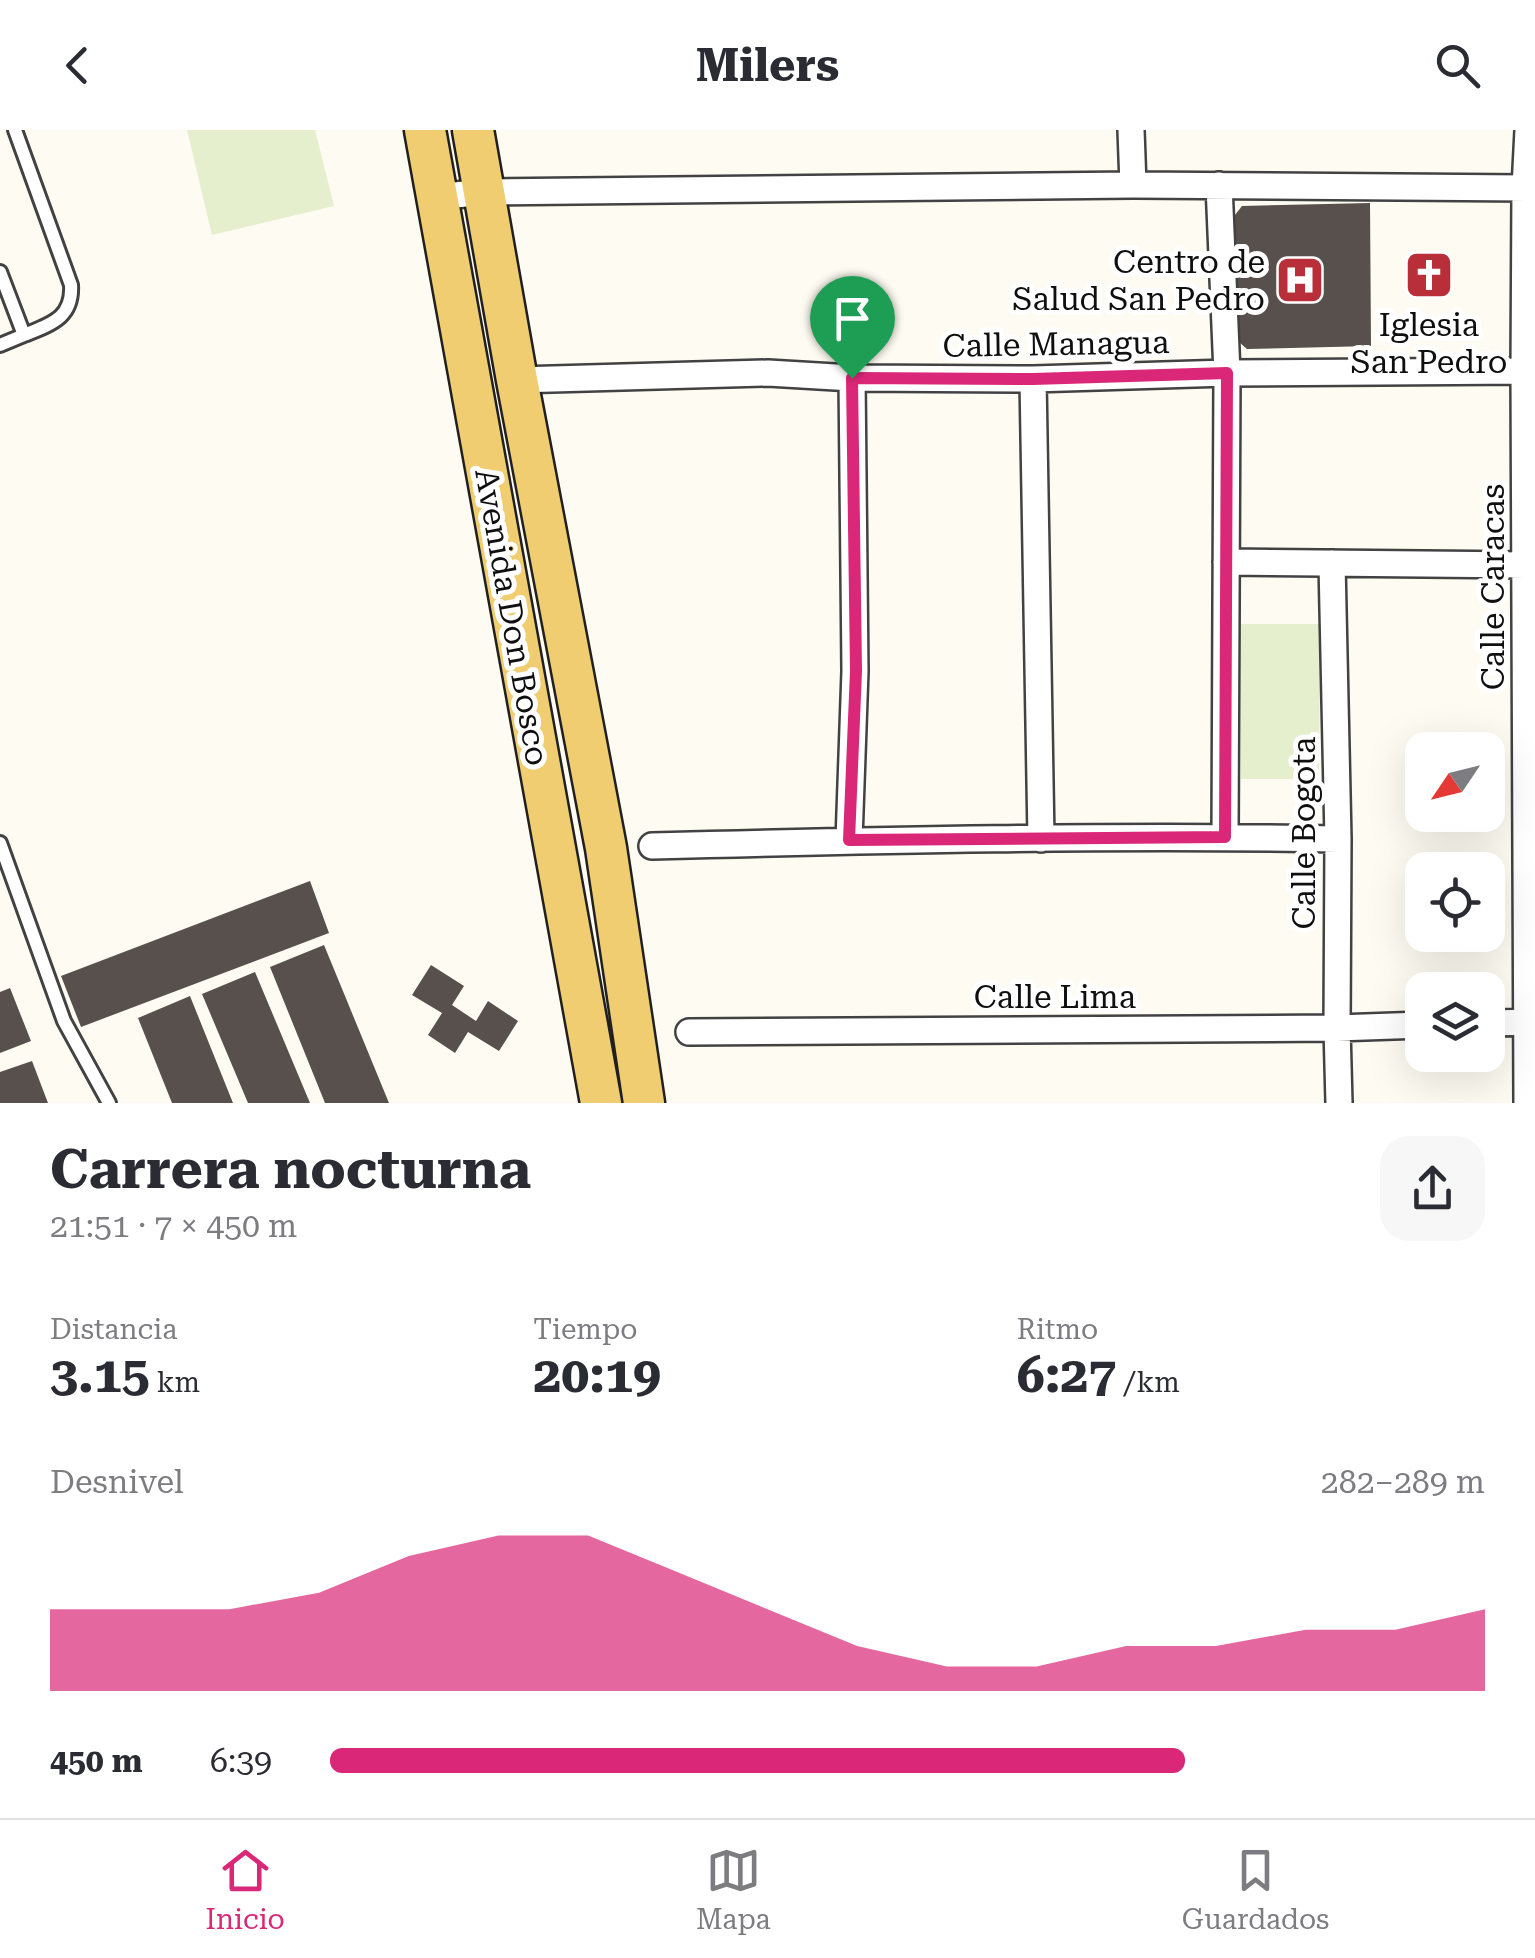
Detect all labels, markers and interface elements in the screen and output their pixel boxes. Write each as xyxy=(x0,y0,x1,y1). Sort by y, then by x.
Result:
icon: back xyxy=(50,38,105,93)
icon: search xyxy=(1430,38,1485,93)
text: Milers xyxy=(696,39,839,92)
place label: Centro de Salud San Pedro xyxy=(1012,243,1265,318)
church icon: Iglesia San Pedro xyxy=(1403,249,1455,301)
hospital icon: Centro de Salud San Pedro xyxy=(1274,254,1326,306)
pin xyxy=(810,276,895,379)
icon: arrive xyxy=(825,291,880,346)
place label: Iglesia San Pedro xyxy=(1351,306,1507,381)
street label: Calle Managua xyxy=(942,323,1170,365)
street label: Avenida Don Bosco xyxy=(467,466,557,768)
street label: Calle Caracas xyxy=(1474,484,1512,690)
north arrow xyxy=(1405,732,1505,832)
map controls xyxy=(1405,732,1505,1072)
street label: Calle Bogota xyxy=(1285,737,1323,929)
button: locate xyxy=(1405,852,1505,952)
button: layers xyxy=(1405,972,1505,1072)
street label: Calle Lima xyxy=(974,978,1136,1016)
button: share xyxy=(1380,1136,1485,1241)
text: Carrera nocturna xyxy=(50,1137,531,1201)
text: 21:51 · 7 × 450 m xyxy=(50,1207,297,1245)
text: Distancia xyxy=(50,1313,177,1346)
text: Tiempo xyxy=(533,1313,637,1346)
text: Ritmo xyxy=(1017,1313,1098,1346)
text: 3.15 xyxy=(50,1346,150,1404)
text: 20:19 xyxy=(533,1346,661,1404)
text: 6:27 xyxy=(1017,1346,1116,1404)
text: km xyxy=(150,1366,200,1399)
text: /km xyxy=(1116,1366,1180,1399)
text: Desnivel xyxy=(50,1463,184,1501)
text: 282–289 m xyxy=(1321,1463,1485,1501)
text: 450 m xyxy=(50,1742,143,1780)
text: 6:39 xyxy=(210,1742,272,1780)
tab: Inicio xyxy=(206,1843,285,1936)
tab: Mapa xyxy=(696,1843,771,1936)
tab: Guardados xyxy=(1182,1843,1329,1936)

